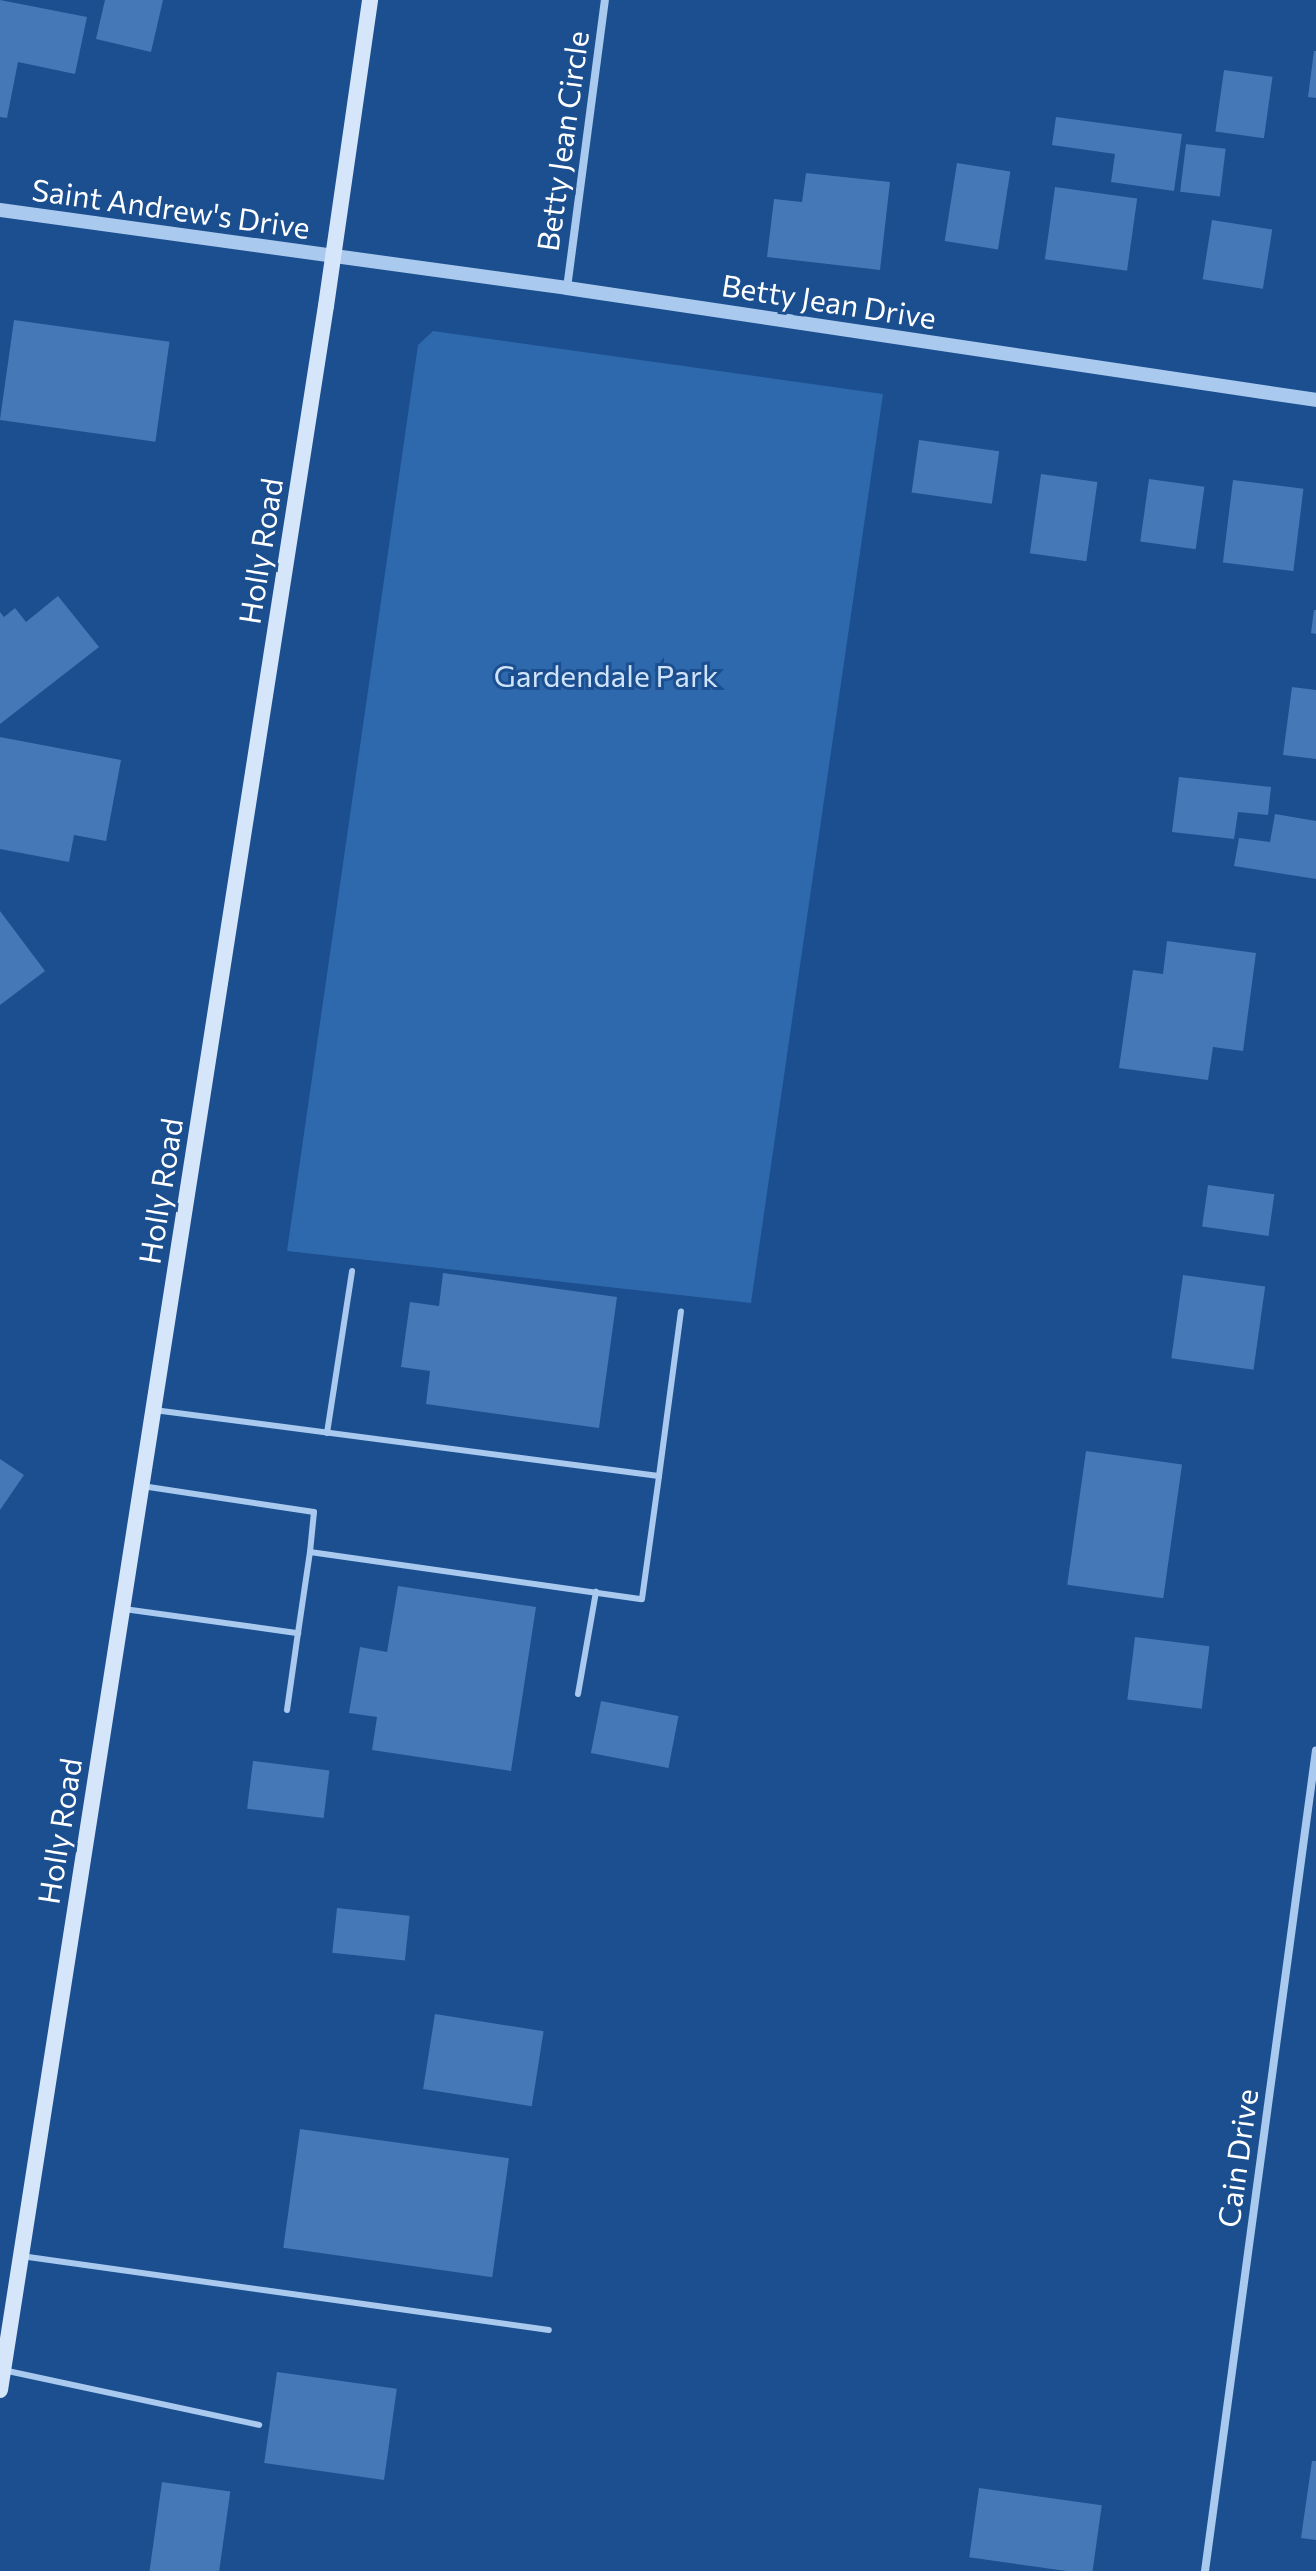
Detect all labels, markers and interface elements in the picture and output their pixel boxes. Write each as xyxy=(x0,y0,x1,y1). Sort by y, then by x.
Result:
street label: Betty Jean Circle xyxy=(529,29,595,253)
street label: Saint Andrew's Drive xyxy=(30,171,312,245)
street label: Betty Jean Drive xyxy=(719,266,939,336)
street label: Holly Road xyxy=(231,476,289,626)
park label: Gardendale Park xyxy=(494,657,718,693)
street label: Holly Road xyxy=(131,1116,189,1266)
street label: Holly Road xyxy=(30,1756,88,1906)
street label: Cain Drive xyxy=(1209,2086,1265,2230)

